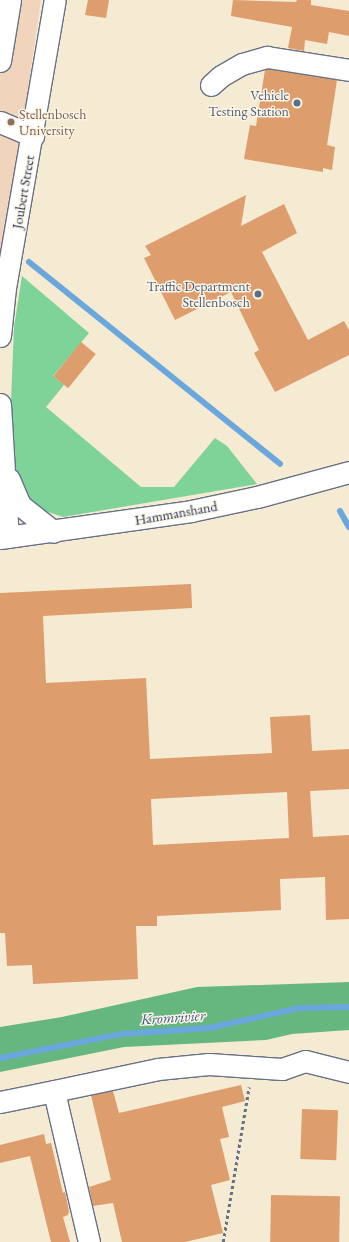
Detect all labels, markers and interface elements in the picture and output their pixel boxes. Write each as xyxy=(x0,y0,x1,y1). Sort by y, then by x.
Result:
place label: Vehicle Testing Station xyxy=(208,87,289,120)
marker: Vehicle Testing Station xyxy=(292,98,302,108)
place label: Stellenbosch University xyxy=(19,106,87,138)
marker: Stellenbosch University xyxy=(6,117,16,127)
street label: Joubert Street xyxy=(8,154,38,230)
place label: Traffic Department Stellenbosch xyxy=(147,278,250,310)
marker: Traffic Department Stellenbosch xyxy=(253,289,263,299)
street label: Hammanshand xyxy=(133,497,219,529)
water label: Kromrivier xyxy=(140,1006,206,1028)

